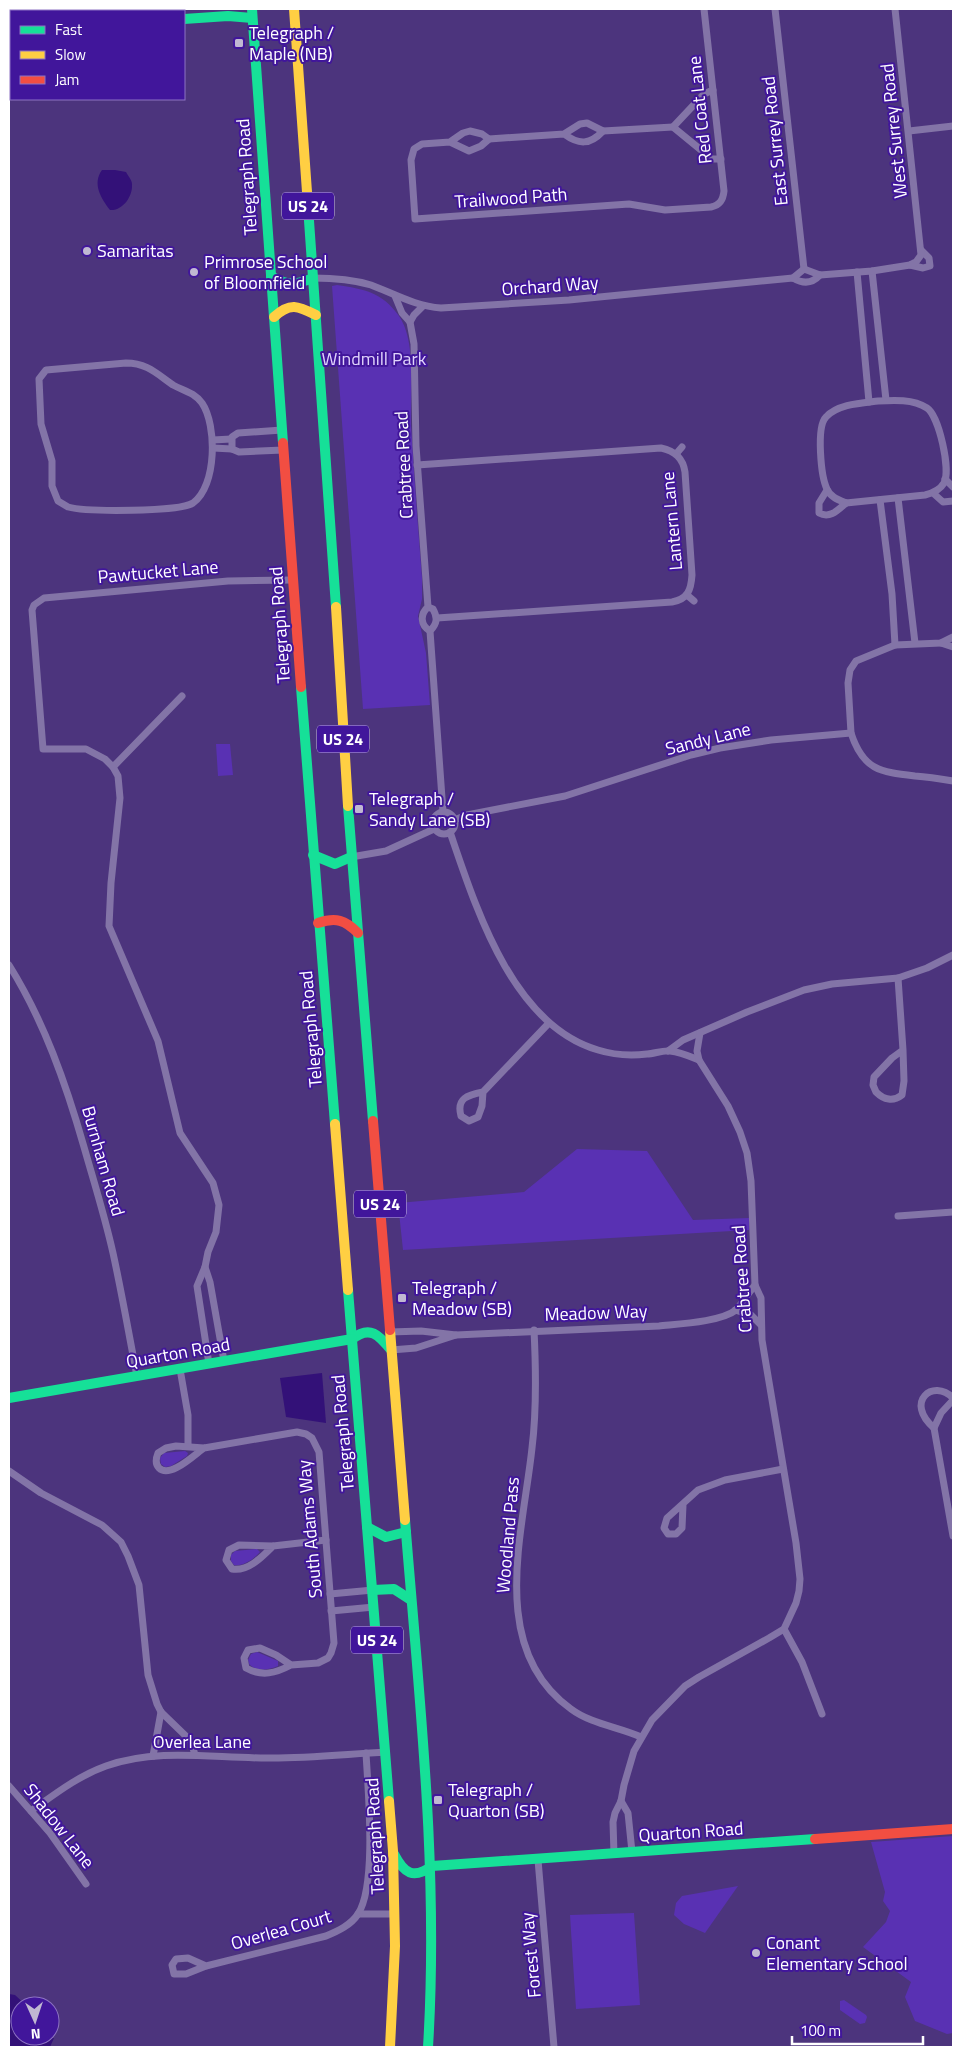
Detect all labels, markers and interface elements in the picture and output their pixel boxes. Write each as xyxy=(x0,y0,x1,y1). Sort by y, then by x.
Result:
legend xyxy=(10,10,185,100)
text: Fast xyxy=(55,18,83,41)
place label: Telegraph / Maple (NB) xyxy=(249,19,334,67)
marker: Telegraph / Maple (NB) xyxy=(233,37,245,49)
text: Slow xyxy=(55,43,86,66)
street label: Red Coat Lane xyxy=(680,55,719,165)
street label: West Surrey Road xyxy=(873,62,914,200)
text: Jam xyxy=(55,68,79,91)
street label: East Surrey Road xyxy=(754,75,795,207)
street label: Telegraph Road xyxy=(229,118,264,236)
street label: Trailwood Path xyxy=(454,180,568,215)
road number: US 24 xyxy=(282,192,334,220)
place label: Samaritas xyxy=(97,237,174,264)
marker: Samaritas xyxy=(81,245,93,257)
place label: Primrose School of Bloomfield xyxy=(204,248,327,296)
marker: Primrose School of Bloomfield xyxy=(188,266,200,278)
street label: Orchard Way xyxy=(501,269,600,302)
park label: Windmill Park xyxy=(322,345,427,372)
street label: Crabtree Road xyxy=(387,410,420,520)
street label: Lantern Lane xyxy=(654,471,689,571)
street label: Pawtucket Lane xyxy=(96,553,219,590)
street label: Telegraph Road xyxy=(262,566,297,684)
street label: Sandy Lane xyxy=(662,715,753,762)
road number: US 24 xyxy=(317,726,369,752)
place label: Telegraph / Sandy Lane (SB) xyxy=(369,785,490,833)
marker: Telegraph / Sandy Lane (SB) xyxy=(353,803,365,815)
street label: Telegraph Road xyxy=(292,970,329,1088)
street label: Burnham Road xyxy=(75,1103,132,1219)
road number: US 24 xyxy=(354,1190,406,1218)
street label: Crabtree Road xyxy=(724,1224,759,1334)
place label: Telegraph / Meadow (SB) xyxy=(412,1274,512,1322)
marker: Telegraph / Meadow (SB) xyxy=(396,1292,408,1304)
street label: Meadow Way xyxy=(544,1297,648,1328)
street label: Quarton Road xyxy=(124,1330,232,1375)
street label: Telegraph Road xyxy=(324,1374,361,1492)
street label: South Adams Way xyxy=(290,1459,329,1599)
street label: Woodland Pass xyxy=(489,1476,526,1594)
road number: US 24 xyxy=(351,1626,403,1654)
street label: Overlea Lane xyxy=(153,1728,251,1755)
place label: Telegraph / Quarton (SB) xyxy=(448,1776,544,1824)
street label: Shadow Lane xyxy=(18,1777,101,1874)
street label: Telegraph Road xyxy=(358,1777,391,1895)
marker: Telegraph / Quarton (SB) xyxy=(432,1794,444,1806)
street label: Quarton Road xyxy=(638,1814,744,1849)
street label: Overlea Court xyxy=(228,1902,335,1957)
street label: Forest Way xyxy=(513,1911,548,1999)
place label: Conant Elementary School xyxy=(766,1929,908,1977)
marker: Conant Elementary School xyxy=(750,1947,762,1959)
north arrow xyxy=(10,1996,60,2046)
scale bar xyxy=(792,2014,923,2046)
text: 100 m xyxy=(800,2019,841,2042)
text: N xyxy=(30,2024,41,2045)

